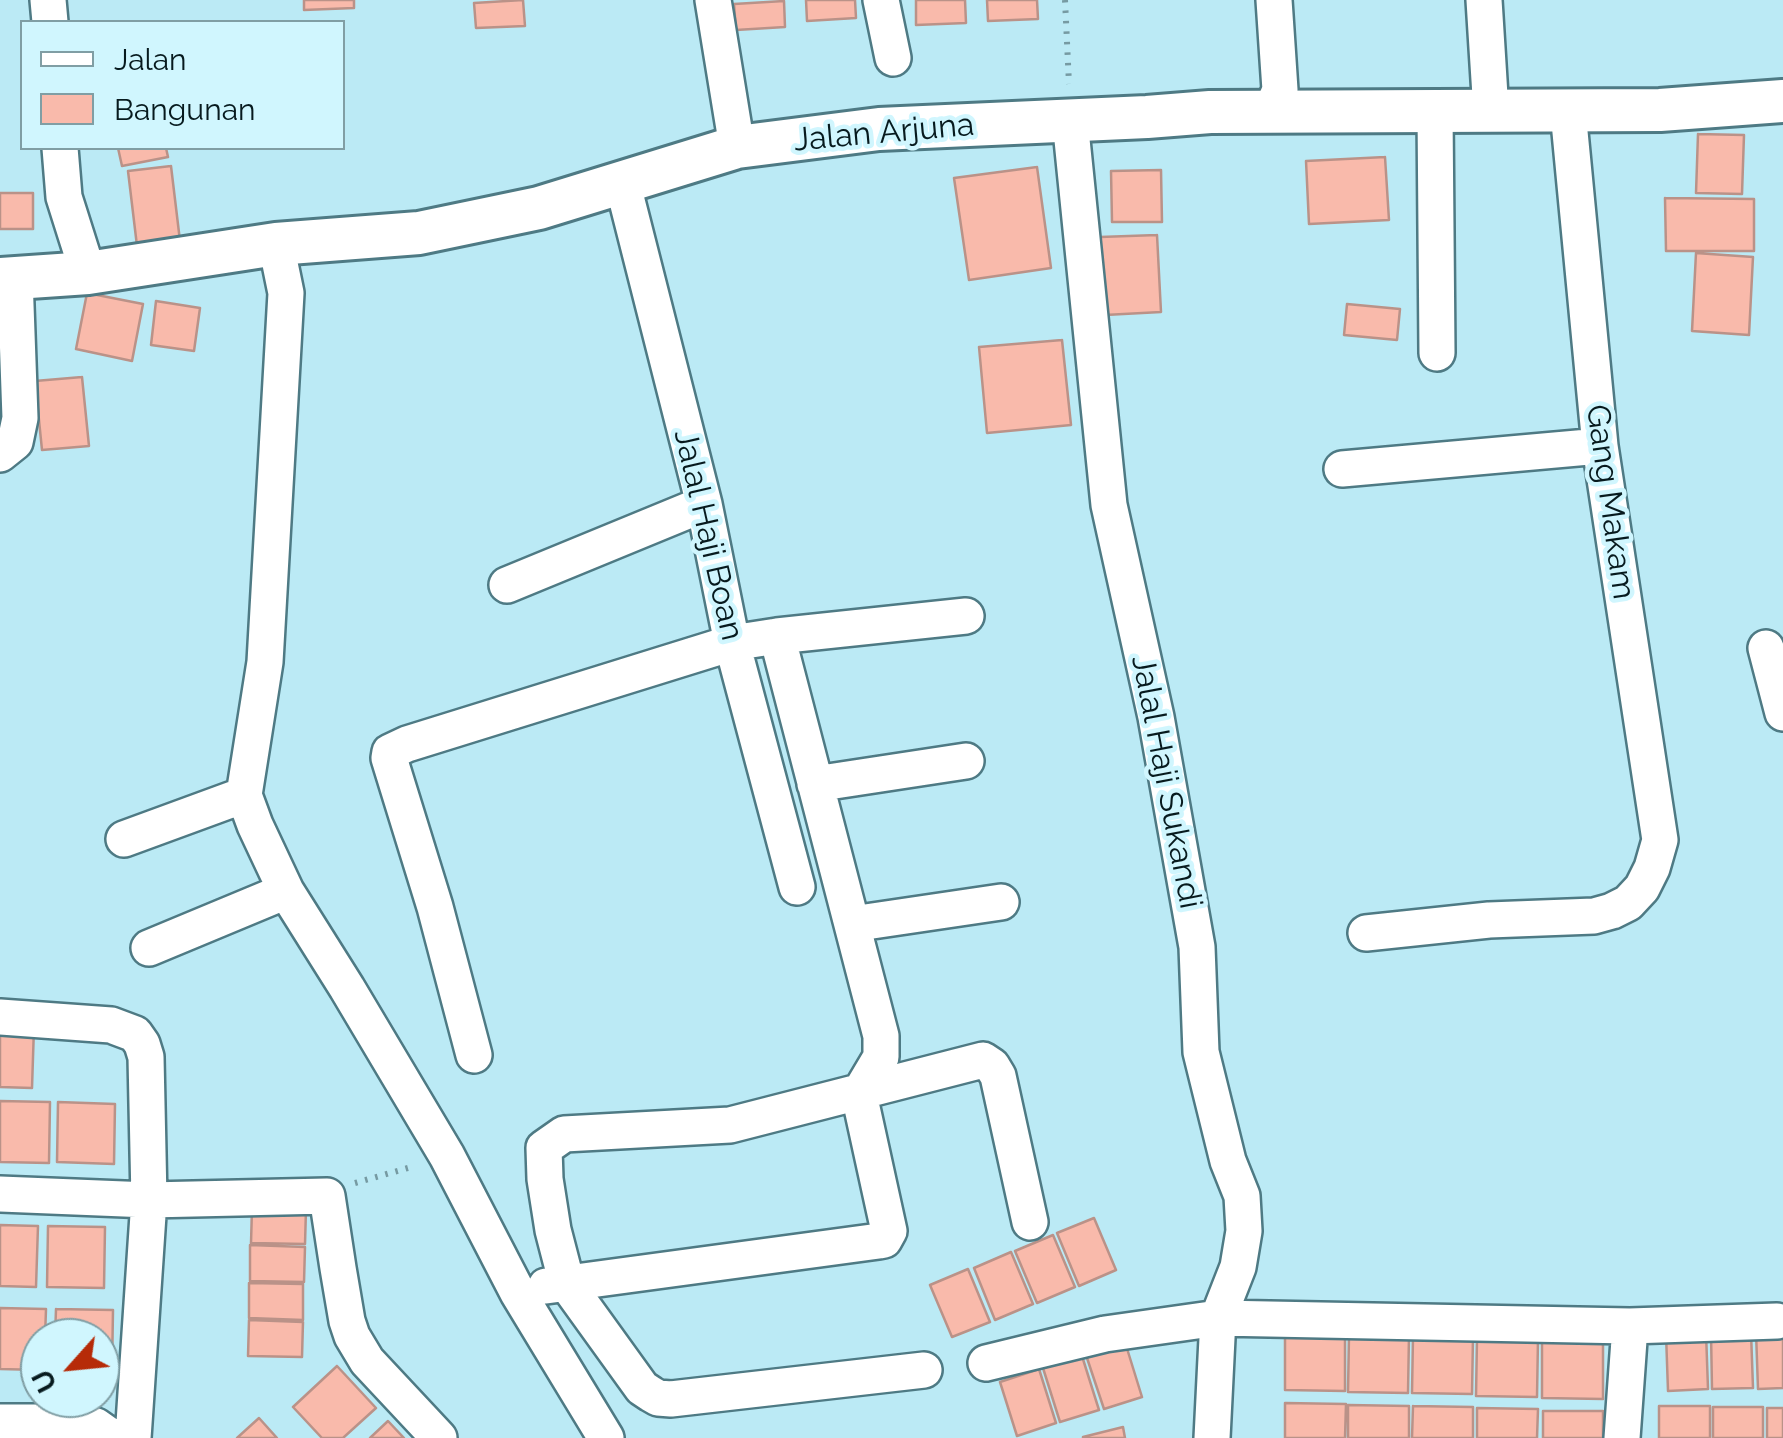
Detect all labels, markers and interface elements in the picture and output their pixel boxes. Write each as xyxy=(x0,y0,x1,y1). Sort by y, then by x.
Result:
legend xyxy=(20,20,345,150)
text: Jalan xyxy=(114,42,187,77)
text: Bangunan xyxy=(114,92,256,127)
street label: Jalan Arjuna xyxy=(792,106,976,160)
street label: Gang Makam xyxy=(1577,402,1643,602)
street label: Jalal Haji Boan xyxy=(665,426,751,644)
street label: Jalal Haji Sukandi xyxy=(1123,652,1209,912)
north arrow xyxy=(20,1318,120,1418)
text: U xyxy=(25,1364,64,1398)

